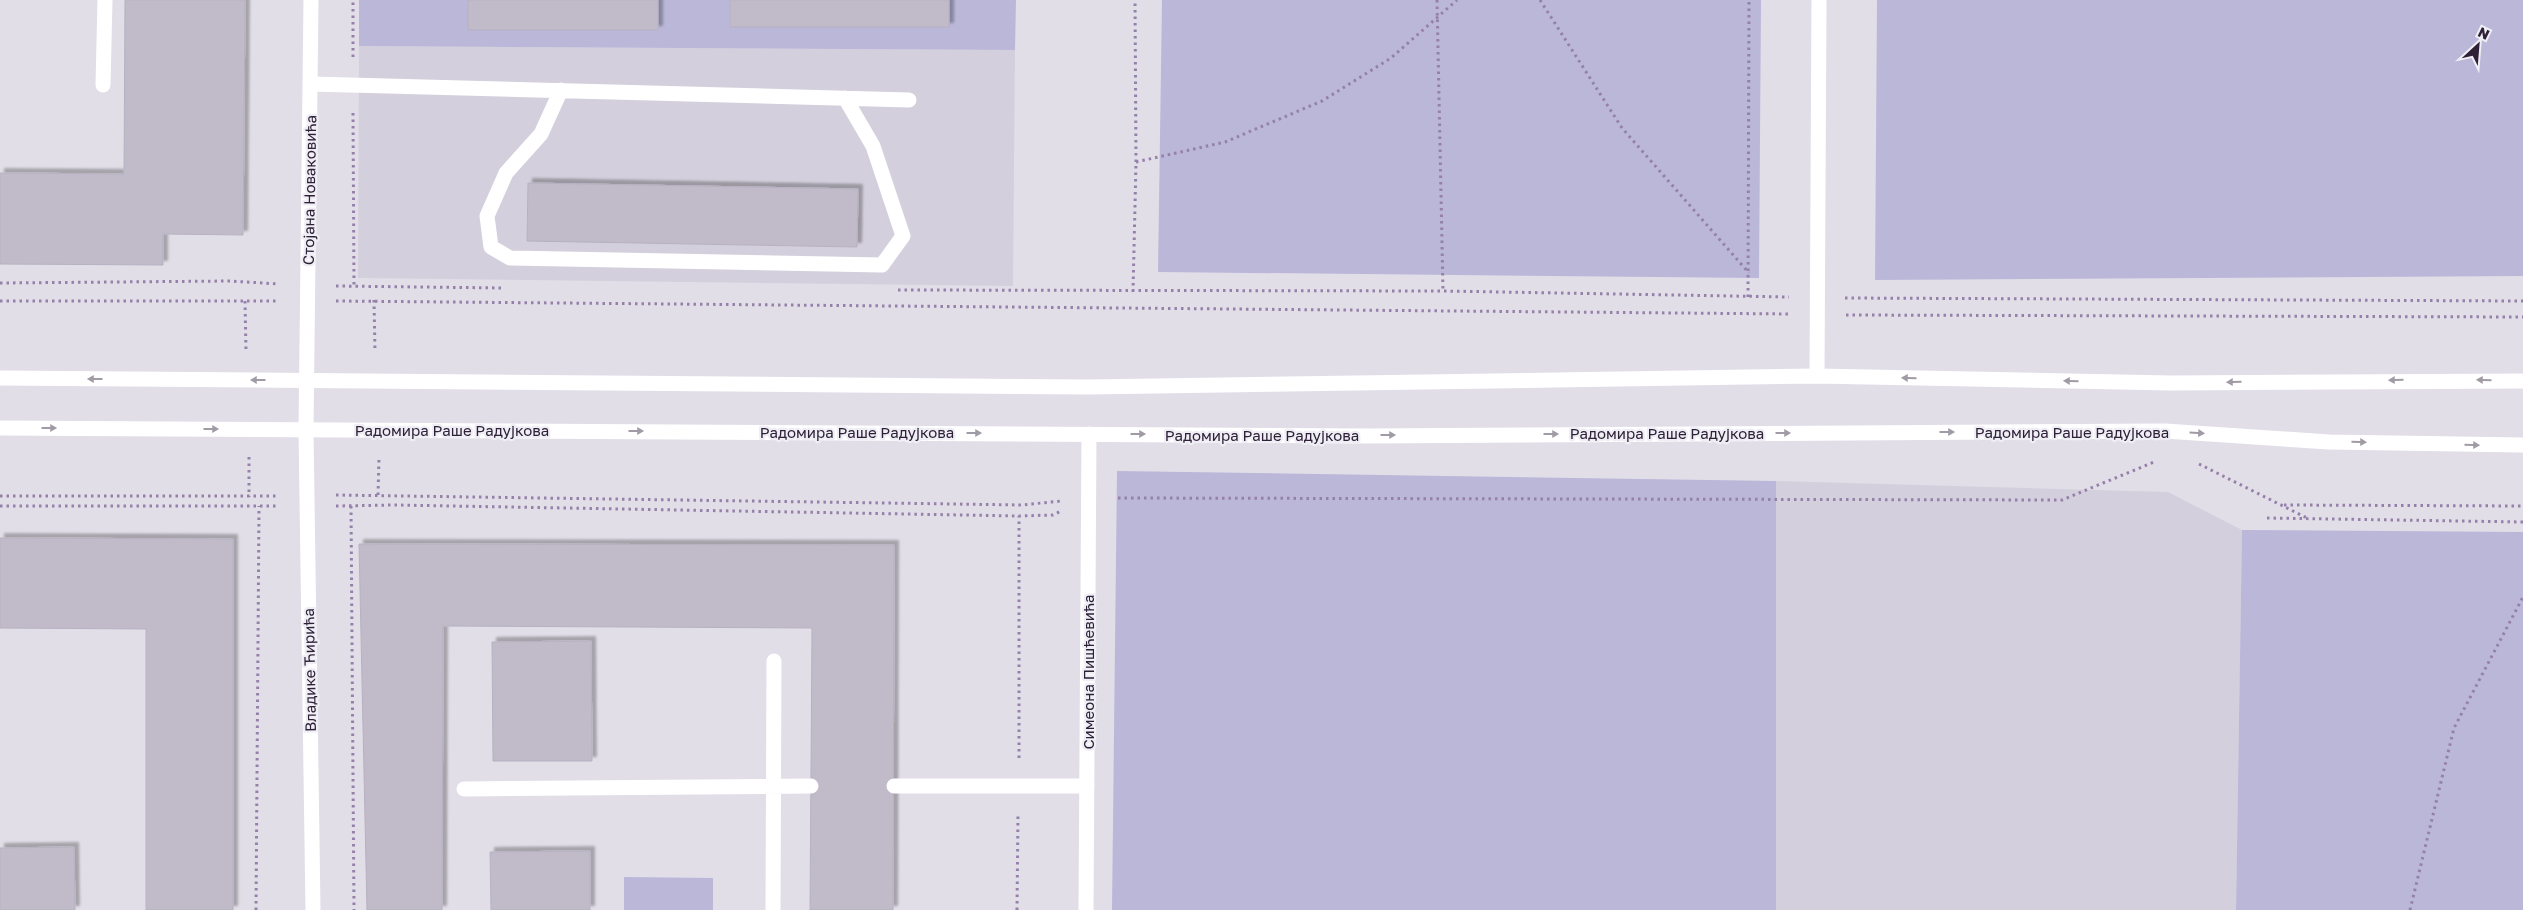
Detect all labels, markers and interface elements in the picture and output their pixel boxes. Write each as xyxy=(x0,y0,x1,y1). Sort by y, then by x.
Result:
north arrow xyxy=(2453,20,2503,70)
text: N xyxy=(2475,23,2492,43)
street label: Стојана Новаковића xyxy=(299,115,319,265)
one-way arrow xyxy=(1900,374,1916,382)
one-way arrow xyxy=(87,375,103,383)
one-way arrow xyxy=(250,376,266,384)
one-way arrow xyxy=(2388,376,2404,384)
one-way arrow xyxy=(2476,376,2492,384)
one-way arrow xyxy=(2063,377,2079,385)
one-way arrow xyxy=(2225,379,2241,387)
street label: Радомира Раше Радујкова xyxy=(355,421,549,439)
street label: Радомира Раше Радујкова xyxy=(760,423,954,441)
street label: Радомира Раше Радујкова xyxy=(1975,423,2169,441)
street label: Радомира Раше Радујкова xyxy=(1570,424,1764,442)
one-way arrow xyxy=(41,425,57,433)
one-way arrow xyxy=(203,425,219,433)
street label: Радомира Раше Радујкова xyxy=(1165,426,1359,444)
one-way arrow xyxy=(628,427,644,435)
one-way arrow xyxy=(1775,428,1791,436)
one-way arrow xyxy=(1940,428,1956,436)
one-way arrow xyxy=(966,429,982,437)
one-way arrow xyxy=(1130,430,1146,438)
one-way arrow xyxy=(1543,430,1559,438)
one-way arrow xyxy=(2189,430,2205,438)
one-way arrow xyxy=(1380,431,1396,439)
one-way arrow xyxy=(2352,439,2368,447)
one-way arrow xyxy=(2464,441,2480,449)
street label: Симеона Пишћевића xyxy=(1079,594,1097,750)
street label: Владике Ћирића xyxy=(299,608,319,732)

